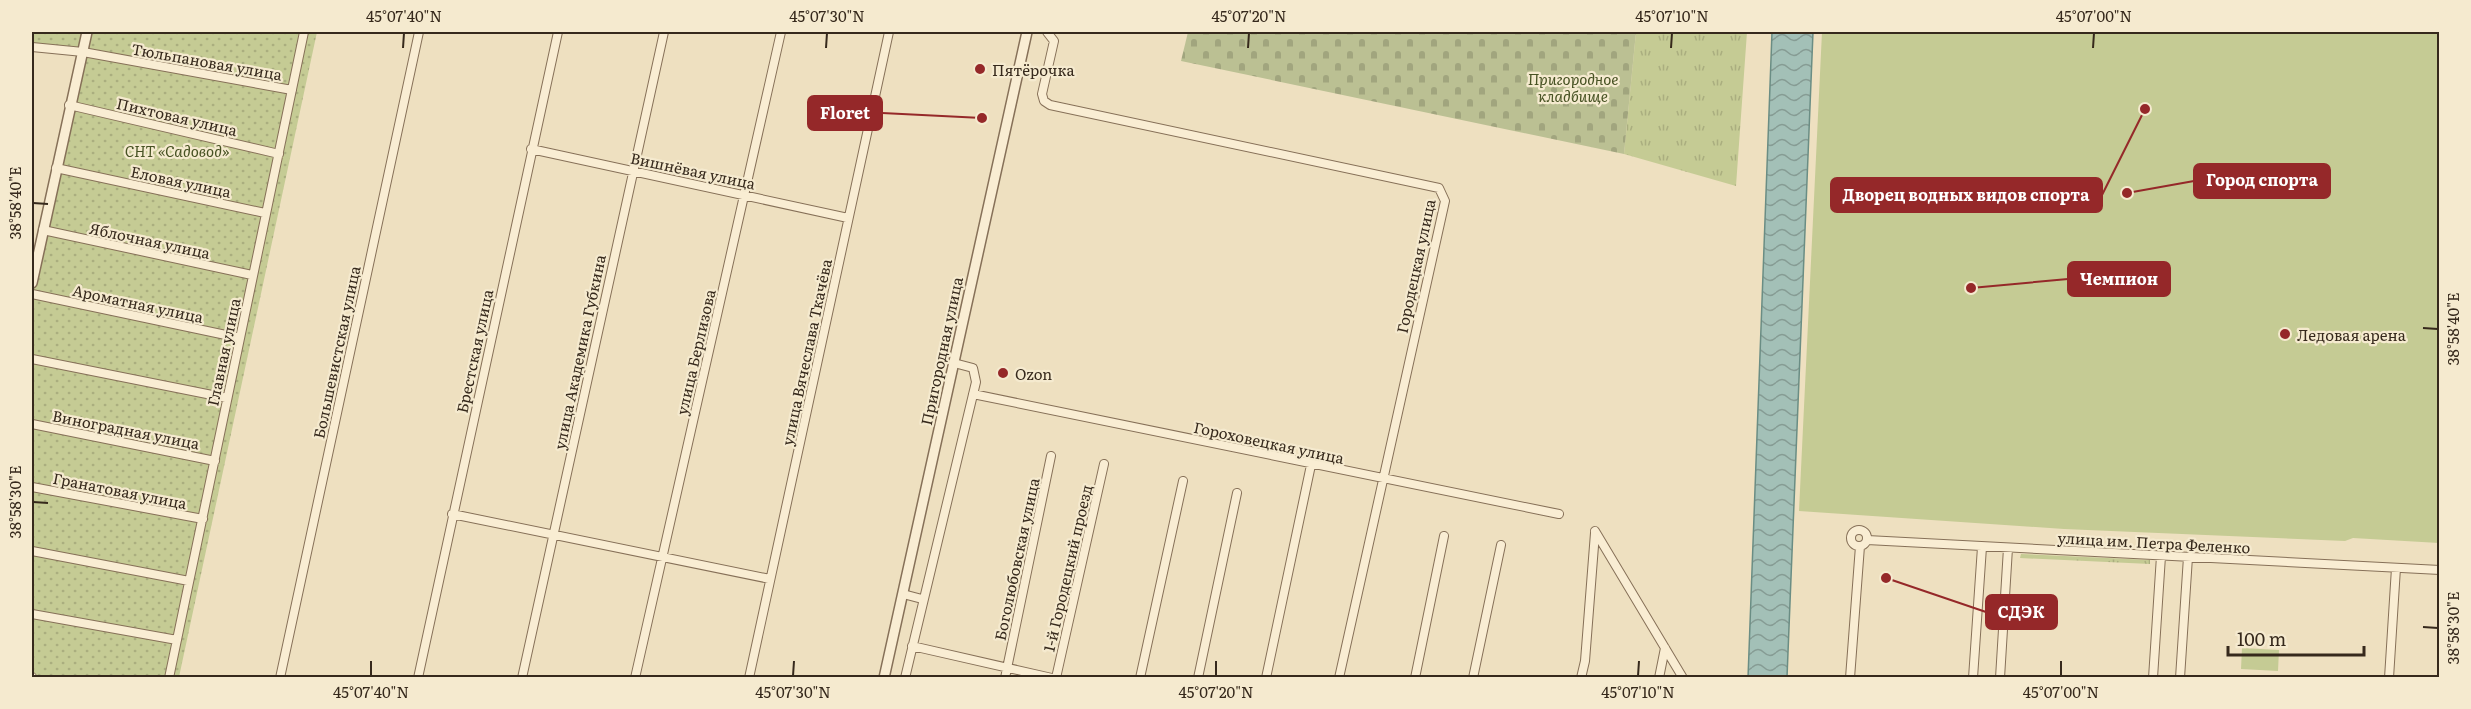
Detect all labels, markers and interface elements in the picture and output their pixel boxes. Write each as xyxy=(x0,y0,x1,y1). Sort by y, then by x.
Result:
text: 45°07'40"N xyxy=(366,4,442,27)
text: 45°07'30"N xyxy=(789,4,865,27)
text: 45°07'20"N xyxy=(1211,4,1287,27)
text: 45°07'10"N xyxy=(1635,4,1709,27)
text: 45°07'00"N xyxy=(2056,4,2132,27)
street label: Тюльпановая улица xyxy=(130,36,285,86)
place label: Пятёрочка xyxy=(992,58,1076,81)
marker: Пятёрочка xyxy=(973,62,987,76)
park label: Пригородное кладбище xyxy=(1528,67,1618,107)
street label: Пихтовая улица xyxy=(114,91,241,141)
callout: Floret xyxy=(808,96,882,130)
text: Floret xyxy=(820,100,870,124)
park label: СНТ «Садовод» xyxy=(125,139,230,162)
street label: Вишнёвая улица xyxy=(628,146,759,195)
street label: Еловая улица xyxy=(129,159,234,203)
callout: Город спорта xyxy=(2194,164,2330,198)
text: 38°58'40"E xyxy=(3,166,26,240)
text: Город спорта xyxy=(2206,167,2319,191)
callout: Дворец водных видов спорта xyxy=(1831,178,2102,212)
text: Дворец водных видов спорта xyxy=(1842,182,2090,206)
street label: Городецкая улица xyxy=(1390,196,1441,335)
street label: Яблочная улица xyxy=(87,216,213,264)
street label: улица Академика Губкина xyxy=(547,252,611,452)
street label: улица Вячеслава Ткачёва xyxy=(775,256,837,447)
callout: Чемпион xyxy=(2068,262,2170,296)
street label: Большевистская улица xyxy=(306,263,366,440)
text: Чемпион xyxy=(2080,266,2158,290)
street label: Пригородная улица xyxy=(914,274,968,427)
street label: Ароматная улица xyxy=(70,278,206,328)
street label: Брестская улица xyxy=(450,286,499,415)
street label: улица Берлизова xyxy=(669,286,721,417)
text: 38°58'40"E xyxy=(2441,292,2464,366)
street label: Главная улица xyxy=(200,295,246,408)
place label: Ледовая арена xyxy=(2297,323,2407,346)
marker: Ледовая арена xyxy=(2278,327,2292,341)
place label: Ozon xyxy=(1015,362,1052,385)
marker: Ozon xyxy=(996,366,1010,380)
street label: Виноградная улица xyxy=(50,403,202,455)
street label: Гороховецкая улица xyxy=(1192,415,1347,469)
text: 38°58'30"E xyxy=(3,466,26,538)
street label: Гранатовая улица xyxy=(51,466,190,514)
street label: Боголюбовская улица xyxy=(988,475,1045,642)
street label: 1-й Городецкий проезд xyxy=(1037,482,1097,654)
street label: улица им. Петра Феленко xyxy=(2057,525,2251,559)
text: 38°58'30"E xyxy=(2441,592,2464,664)
callout: СДЭК xyxy=(1986,595,2057,629)
text: СДЭК xyxy=(1997,599,2045,623)
scale bar xyxy=(2228,619,2364,657)
text: 100 m xyxy=(2237,625,2286,652)
text: 45°07'40"N xyxy=(333,680,409,703)
text: 45°07'30"N xyxy=(755,680,831,703)
text: 45°07'20"N xyxy=(1178,680,1254,703)
text: 45°07'10"N xyxy=(1601,680,1675,703)
text: 45°07'00"N xyxy=(2023,680,2099,703)

